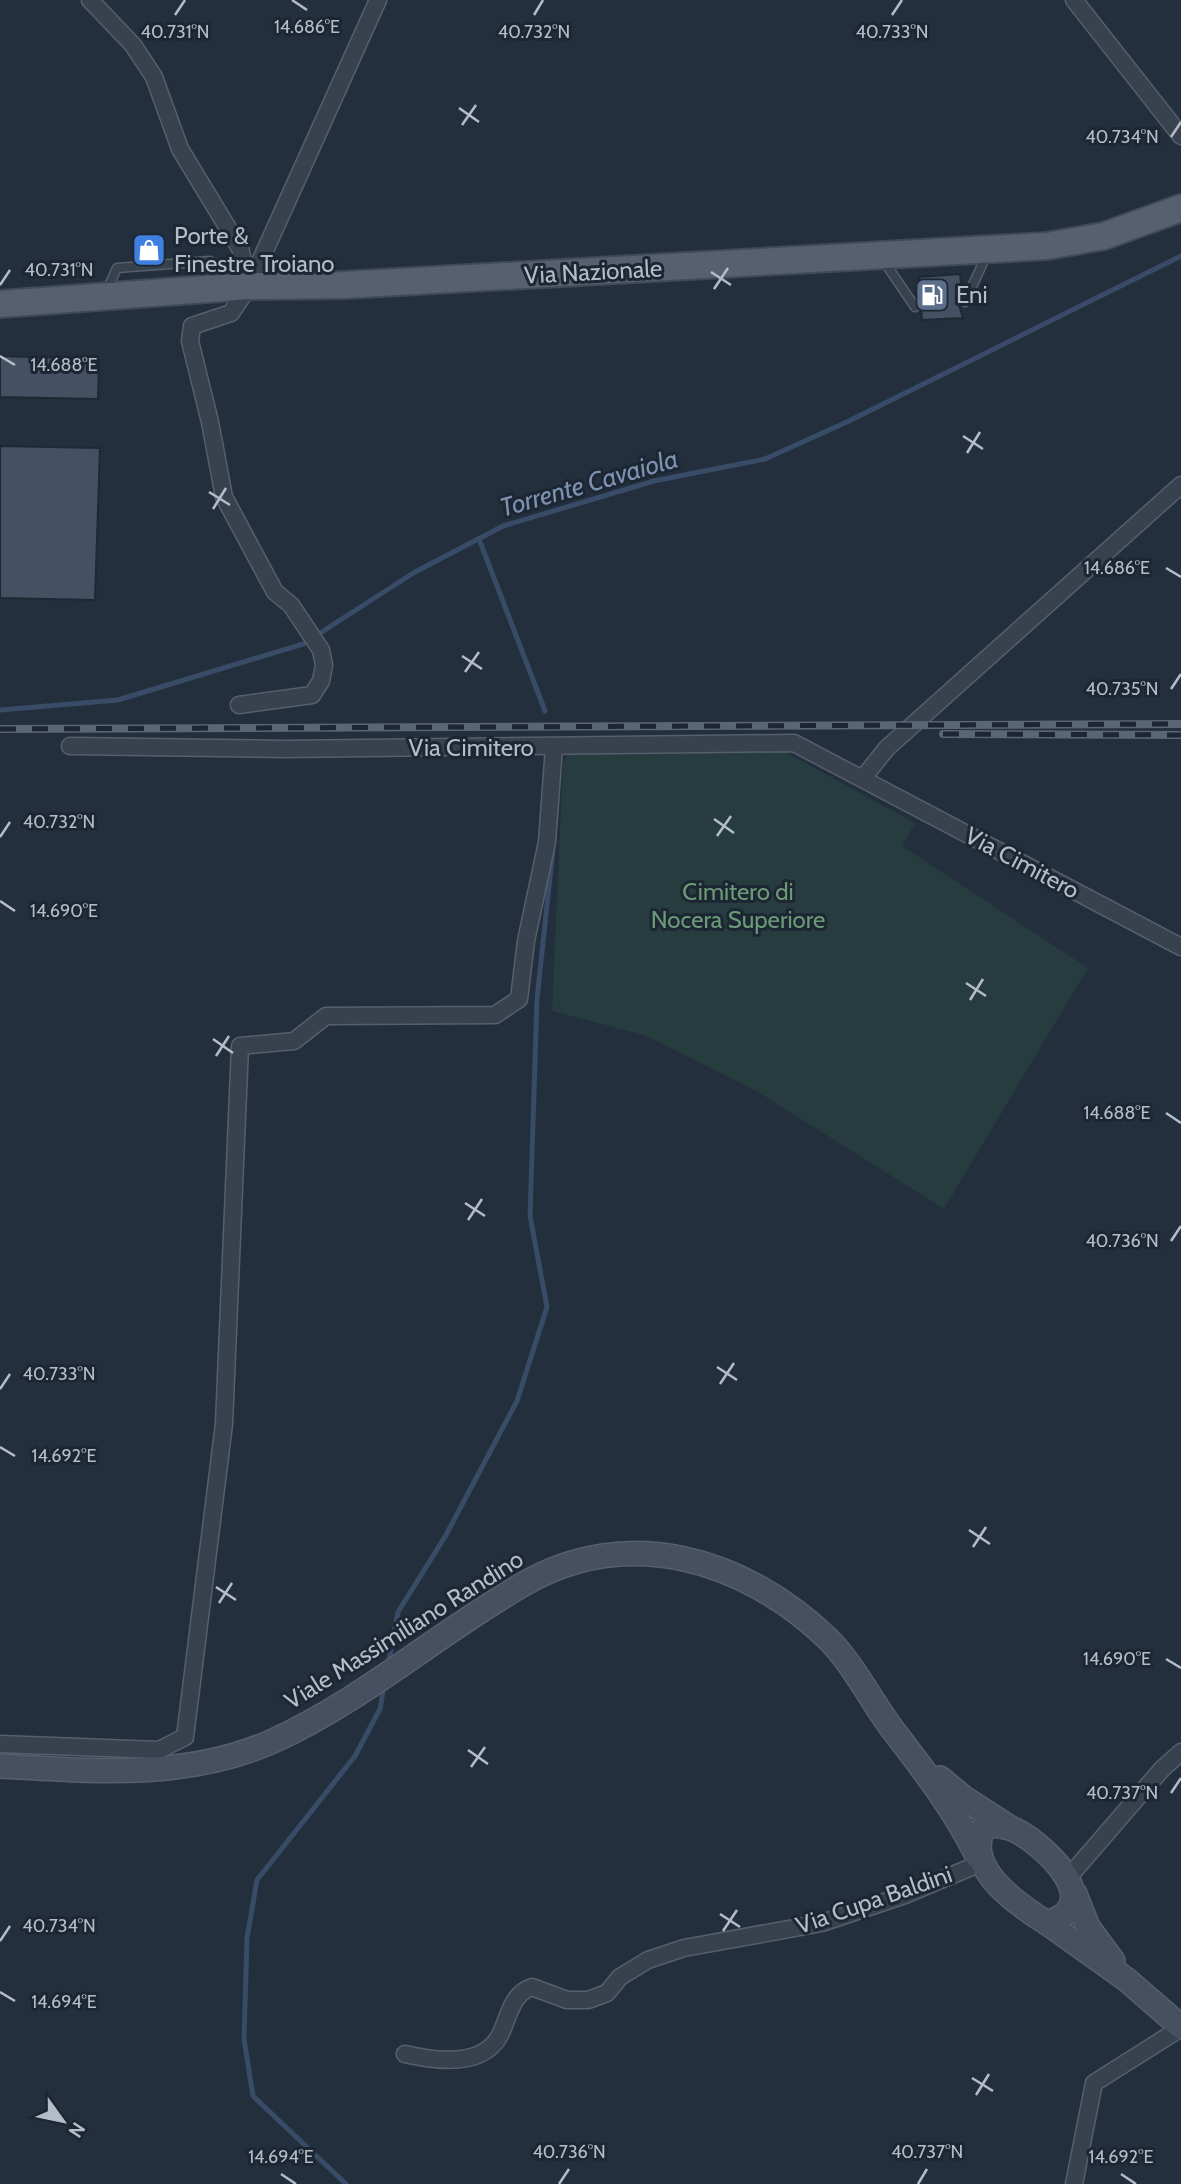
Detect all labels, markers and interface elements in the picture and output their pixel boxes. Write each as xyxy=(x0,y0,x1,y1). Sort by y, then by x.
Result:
text: 14.686°E xyxy=(274,16,340,38)
text: 40.731°N xyxy=(141,21,209,43)
text: 40.732°N xyxy=(498,21,570,43)
text: 40.733°N xyxy=(856,21,928,43)
text: 40.734°N xyxy=(1085,126,1159,148)
place label: Porte & Finestre Troiano xyxy=(174,221,335,278)
shop icon: Porte & Finestre Troiano xyxy=(130,231,168,269)
street label: Via Nazionale xyxy=(523,253,663,290)
text: 40.731°N xyxy=(25,259,93,281)
fuel station icon: Eni xyxy=(913,276,951,314)
place label: Eni xyxy=(956,280,988,309)
text: 14.688°E xyxy=(31,354,98,376)
water label: Torrente Cavaiola xyxy=(496,442,682,524)
text: 14.686°E xyxy=(1084,557,1150,579)
text: 40.735°N xyxy=(1086,678,1158,700)
street label: Via Cimitero xyxy=(408,733,534,762)
text: 40.732°N xyxy=(23,811,95,833)
street label: Via Cimitero xyxy=(960,820,1084,905)
park label: Cimitero di Nocera Superiore xyxy=(651,877,825,934)
text: 14.690°E xyxy=(30,900,98,922)
text: 14.688°E xyxy=(1084,1102,1151,1124)
text: 40.736°N xyxy=(1085,1230,1159,1252)
text: 40.733°N xyxy=(23,1363,95,1385)
text: 14.692°E xyxy=(32,1445,96,1467)
street label: Viale Massimiliano Randino xyxy=(279,1544,528,1715)
text: 14.690°E xyxy=(1083,1648,1151,1670)
text: 40.737°N xyxy=(1086,1782,1158,1804)
street label: Via Cupa Baldini xyxy=(792,1859,956,1940)
text: 40.734°N xyxy=(22,1915,96,1937)
text: 14.694°E xyxy=(31,1991,97,2013)
north arrow xyxy=(28,2086,98,2156)
text: N xyxy=(64,2118,90,2142)
text: 40.736°N xyxy=(532,2141,606,2163)
text: 40.737°N xyxy=(891,2141,963,2163)
text: 14.694°E xyxy=(248,2146,314,2168)
text: 14.692°E xyxy=(1089,2146,1153,2168)

